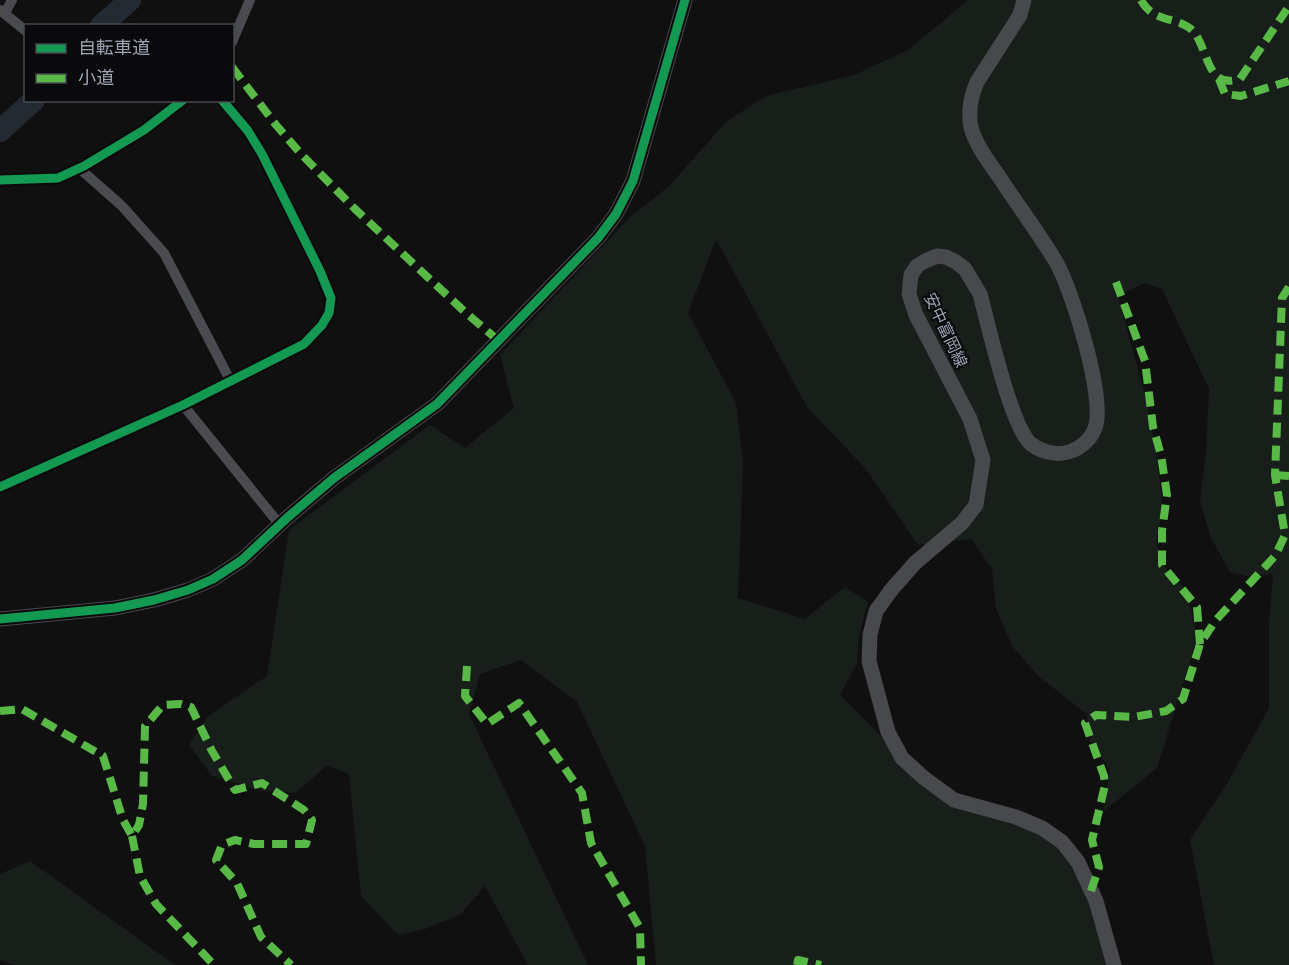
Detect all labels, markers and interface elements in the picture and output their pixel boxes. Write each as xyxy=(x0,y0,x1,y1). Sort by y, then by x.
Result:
legend xyxy=(24,24,234,102)
text: 自転車道 xyxy=(78,37,150,59)
text: 小道 xyxy=(78,67,114,89)
street label: 安中富岡線 xyxy=(920,290,971,370)

